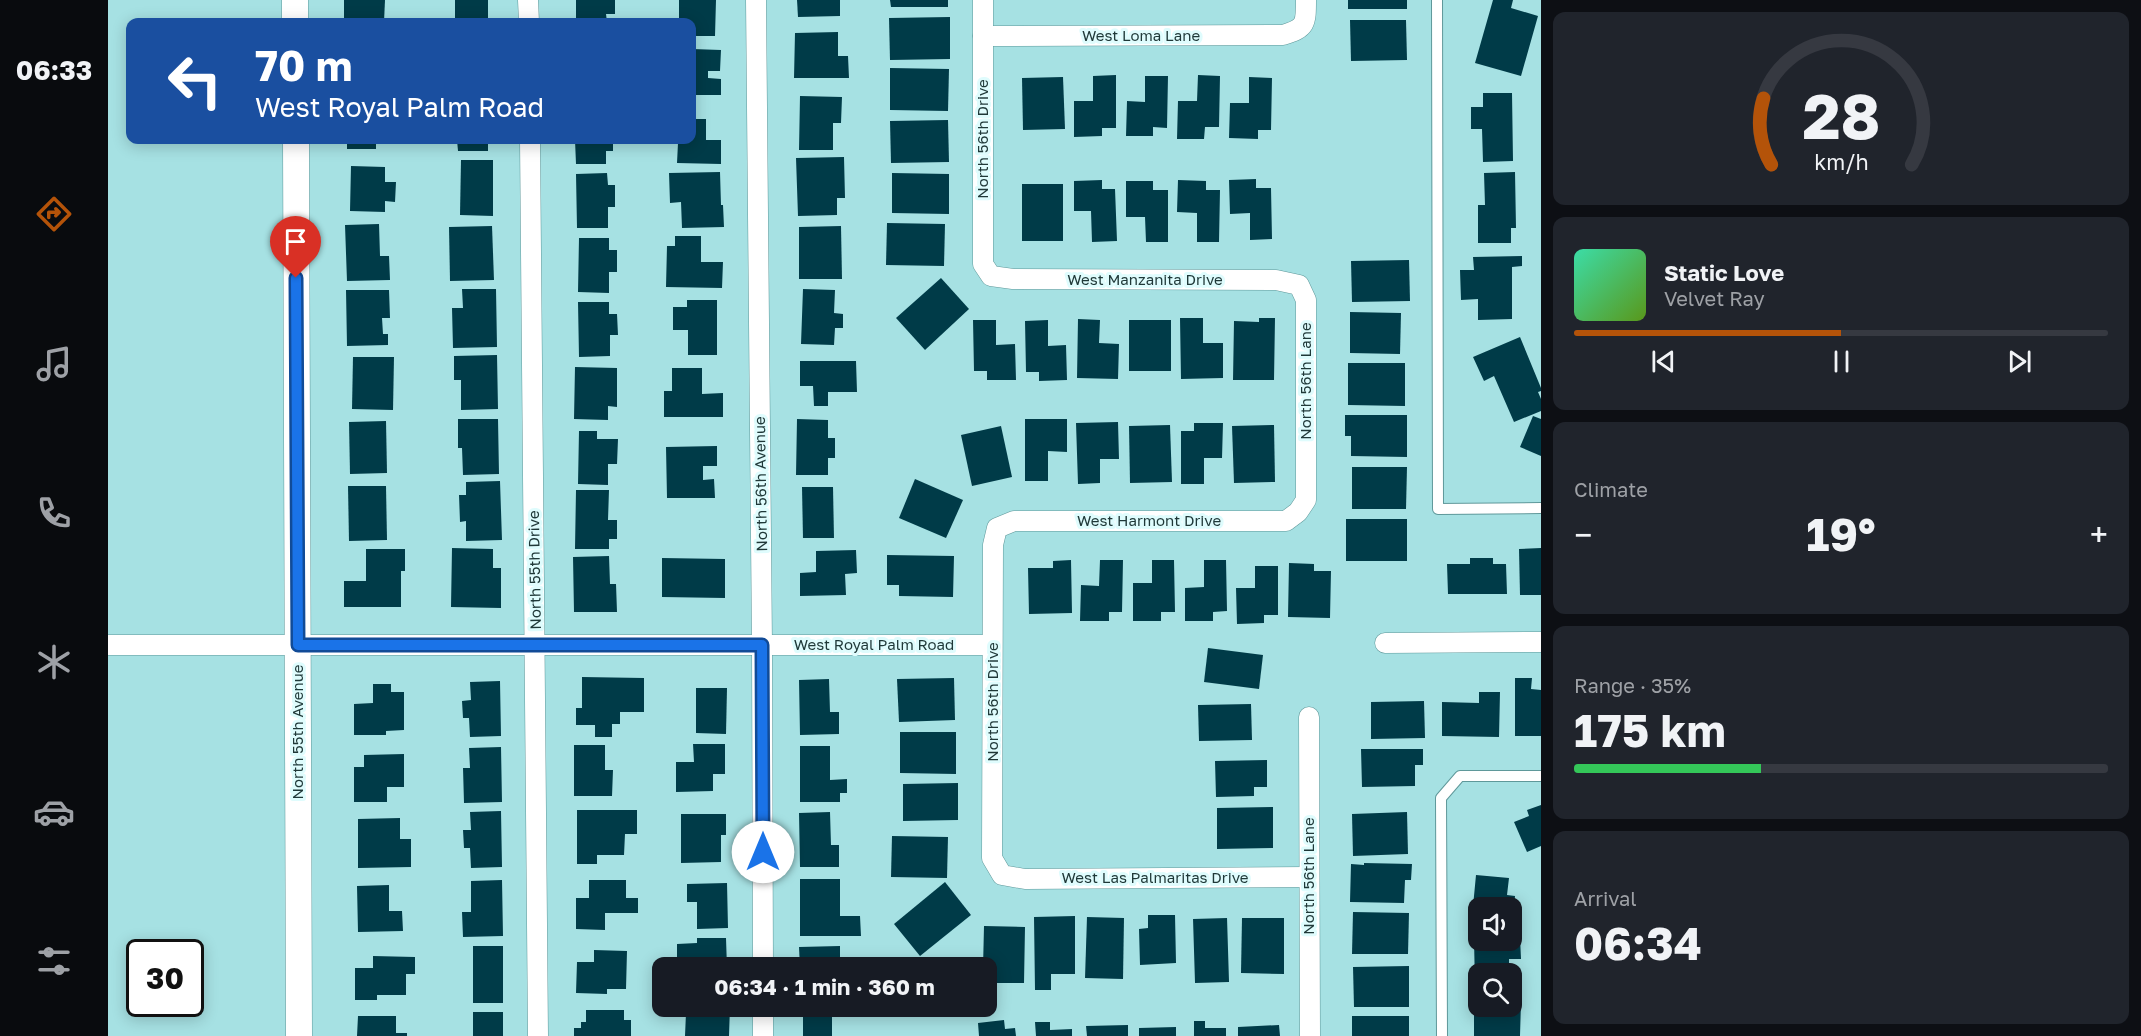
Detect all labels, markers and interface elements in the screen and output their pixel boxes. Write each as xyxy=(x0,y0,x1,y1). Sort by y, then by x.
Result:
street label: West Loma Lane xyxy=(1082,26,1200,44)
text: 70 m xyxy=(255,40,352,90)
icon: left xyxy=(156,42,234,120)
text: 06:33 xyxy=(16,54,92,86)
street label: North 56th Drive xyxy=(973,79,991,199)
text: 28 xyxy=(1802,79,1880,154)
text: West Royal Palm Road xyxy=(255,91,544,123)
text: km/h xyxy=(1814,150,1868,176)
icon: directions xyxy=(33,193,75,235)
pin xyxy=(270,216,321,278)
icon: arrive xyxy=(279,225,312,258)
text: Static Love xyxy=(1664,259,1784,286)
street label: West Manzanita Drive xyxy=(1067,270,1223,288)
text: Velvet Ray xyxy=(1664,286,1765,310)
street label: North 56th Lane xyxy=(1296,322,1314,440)
icon: music xyxy=(33,343,75,385)
icon: previous xyxy=(1647,345,1680,378)
icon: pause xyxy=(1825,345,1858,378)
icon: next xyxy=(2003,345,2036,378)
street label: North 56th Avenue xyxy=(750,416,770,552)
text: Climate xyxy=(1574,477,1648,501)
icon: phone xyxy=(33,492,75,534)
text: 19° xyxy=(1806,507,1876,561)
street label: North 55th Drive xyxy=(524,510,544,630)
street label: West Harmont Drive xyxy=(1077,511,1221,529)
text: − xyxy=(1574,515,1592,554)
text: + xyxy=(2090,515,2108,554)
street label: West Royal Palm Road xyxy=(794,635,954,653)
icon: climate xyxy=(33,641,75,683)
street label: North 56th Drive xyxy=(983,642,1001,762)
street label: North 55th Avenue xyxy=(288,664,306,799)
text: Range · 35% xyxy=(1574,673,1691,697)
text: 175 km xyxy=(1574,703,1726,757)
icon: car xyxy=(33,791,75,833)
street label: North 56th Lane xyxy=(1299,817,1317,935)
position arrow xyxy=(731,820,795,884)
street label: West Las Palmaritas Drive xyxy=(1062,868,1249,886)
text: Arrival xyxy=(1574,886,1637,910)
map controls xyxy=(1468,897,1522,1017)
button: sound xyxy=(1468,897,1522,951)
text: 06:34 xyxy=(1574,916,1702,970)
speed limit sign: 30 xyxy=(126,939,204,1017)
icon: filters xyxy=(33,940,75,982)
button: search xyxy=(1468,963,1522,1017)
text: 06:34 · 1 min · 360 m xyxy=(714,973,935,1000)

